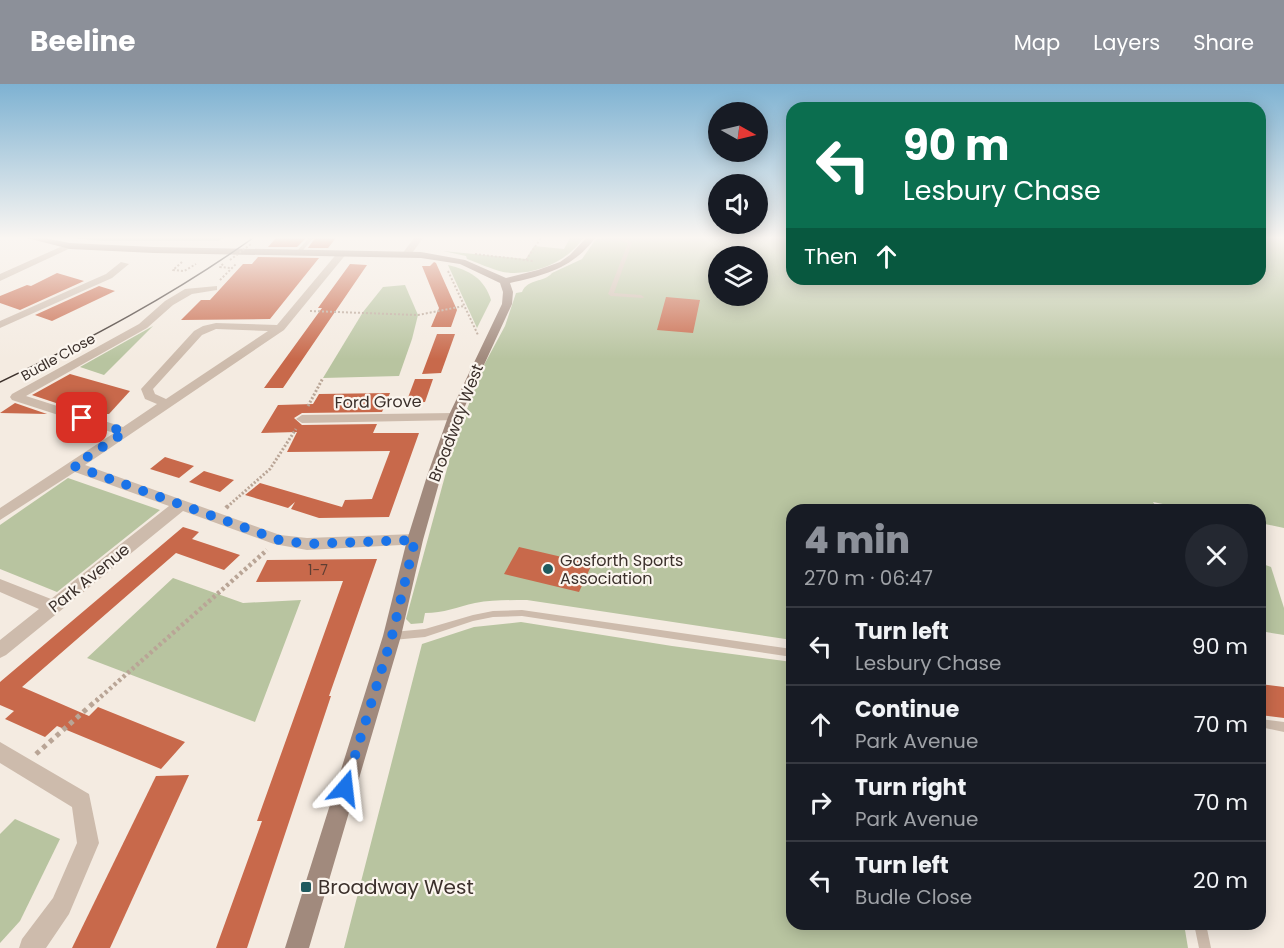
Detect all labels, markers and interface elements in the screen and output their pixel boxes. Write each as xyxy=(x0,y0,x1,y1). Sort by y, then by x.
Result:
text: Beeline xyxy=(30,22,136,61)
text: Map xyxy=(1014,28,1060,57)
text: Layers xyxy=(1093,28,1160,57)
text: Share xyxy=(1193,28,1254,57)
north arrow xyxy=(708,102,768,162)
map controls xyxy=(708,102,768,306)
text: 90 m xyxy=(903,116,1010,175)
icon: left xyxy=(804,126,882,204)
text: Lesbury Chase xyxy=(903,172,1101,209)
button: sound xyxy=(708,174,768,234)
icon: ahead xyxy=(870,240,903,273)
text: Then xyxy=(804,241,858,272)
button: layers xyxy=(708,246,768,306)
street label: Budle Close xyxy=(17,328,99,386)
street label: Broadway West xyxy=(423,361,489,485)
street label: Ford Grove xyxy=(334,390,422,414)
pin xyxy=(56,392,107,443)
icon: arrive xyxy=(65,401,98,434)
text: 4 min xyxy=(804,515,910,566)
button: close xyxy=(1185,524,1248,587)
street label: Park Avenue xyxy=(43,538,135,618)
place label: Gosforth Sports Association xyxy=(560,549,683,590)
house number: 1-7 xyxy=(308,560,328,580)
marker: Gosforth Sports Association xyxy=(541,562,555,576)
text: 270 m · 06:47 xyxy=(804,564,933,592)
text: Turn left xyxy=(855,616,949,647)
icon: left xyxy=(804,630,837,663)
text: 90 m xyxy=(1192,631,1248,662)
text: Lesbury Chase xyxy=(855,649,1001,677)
text: Continue xyxy=(855,694,959,725)
icon: ahead xyxy=(804,708,837,741)
text: 70 m xyxy=(1194,709,1248,740)
text: Park Avenue xyxy=(855,727,978,755)
position arrow xyxy=(313,756,377,820)
text: Turn right xyxy=(855,772,966,803)
icon: right xyxy=(804,786,837,819)
text: 70 m xyxy=(1194,787,1248,818)
text: Park Avenue xyxy=(855,805,978,833)
text: Turn left xyxy=(855,850,949,881)
icon: left xyxy=(804,864,837,897)
text: 20 m xyxy=(1193,865,1248,896)
place label: Broadway West xyxy=(318,873,474,901)
marker: Broadway West xyxy=(299,880,313,894)
text: Budle Close xyxy=(855,883,972,911)

